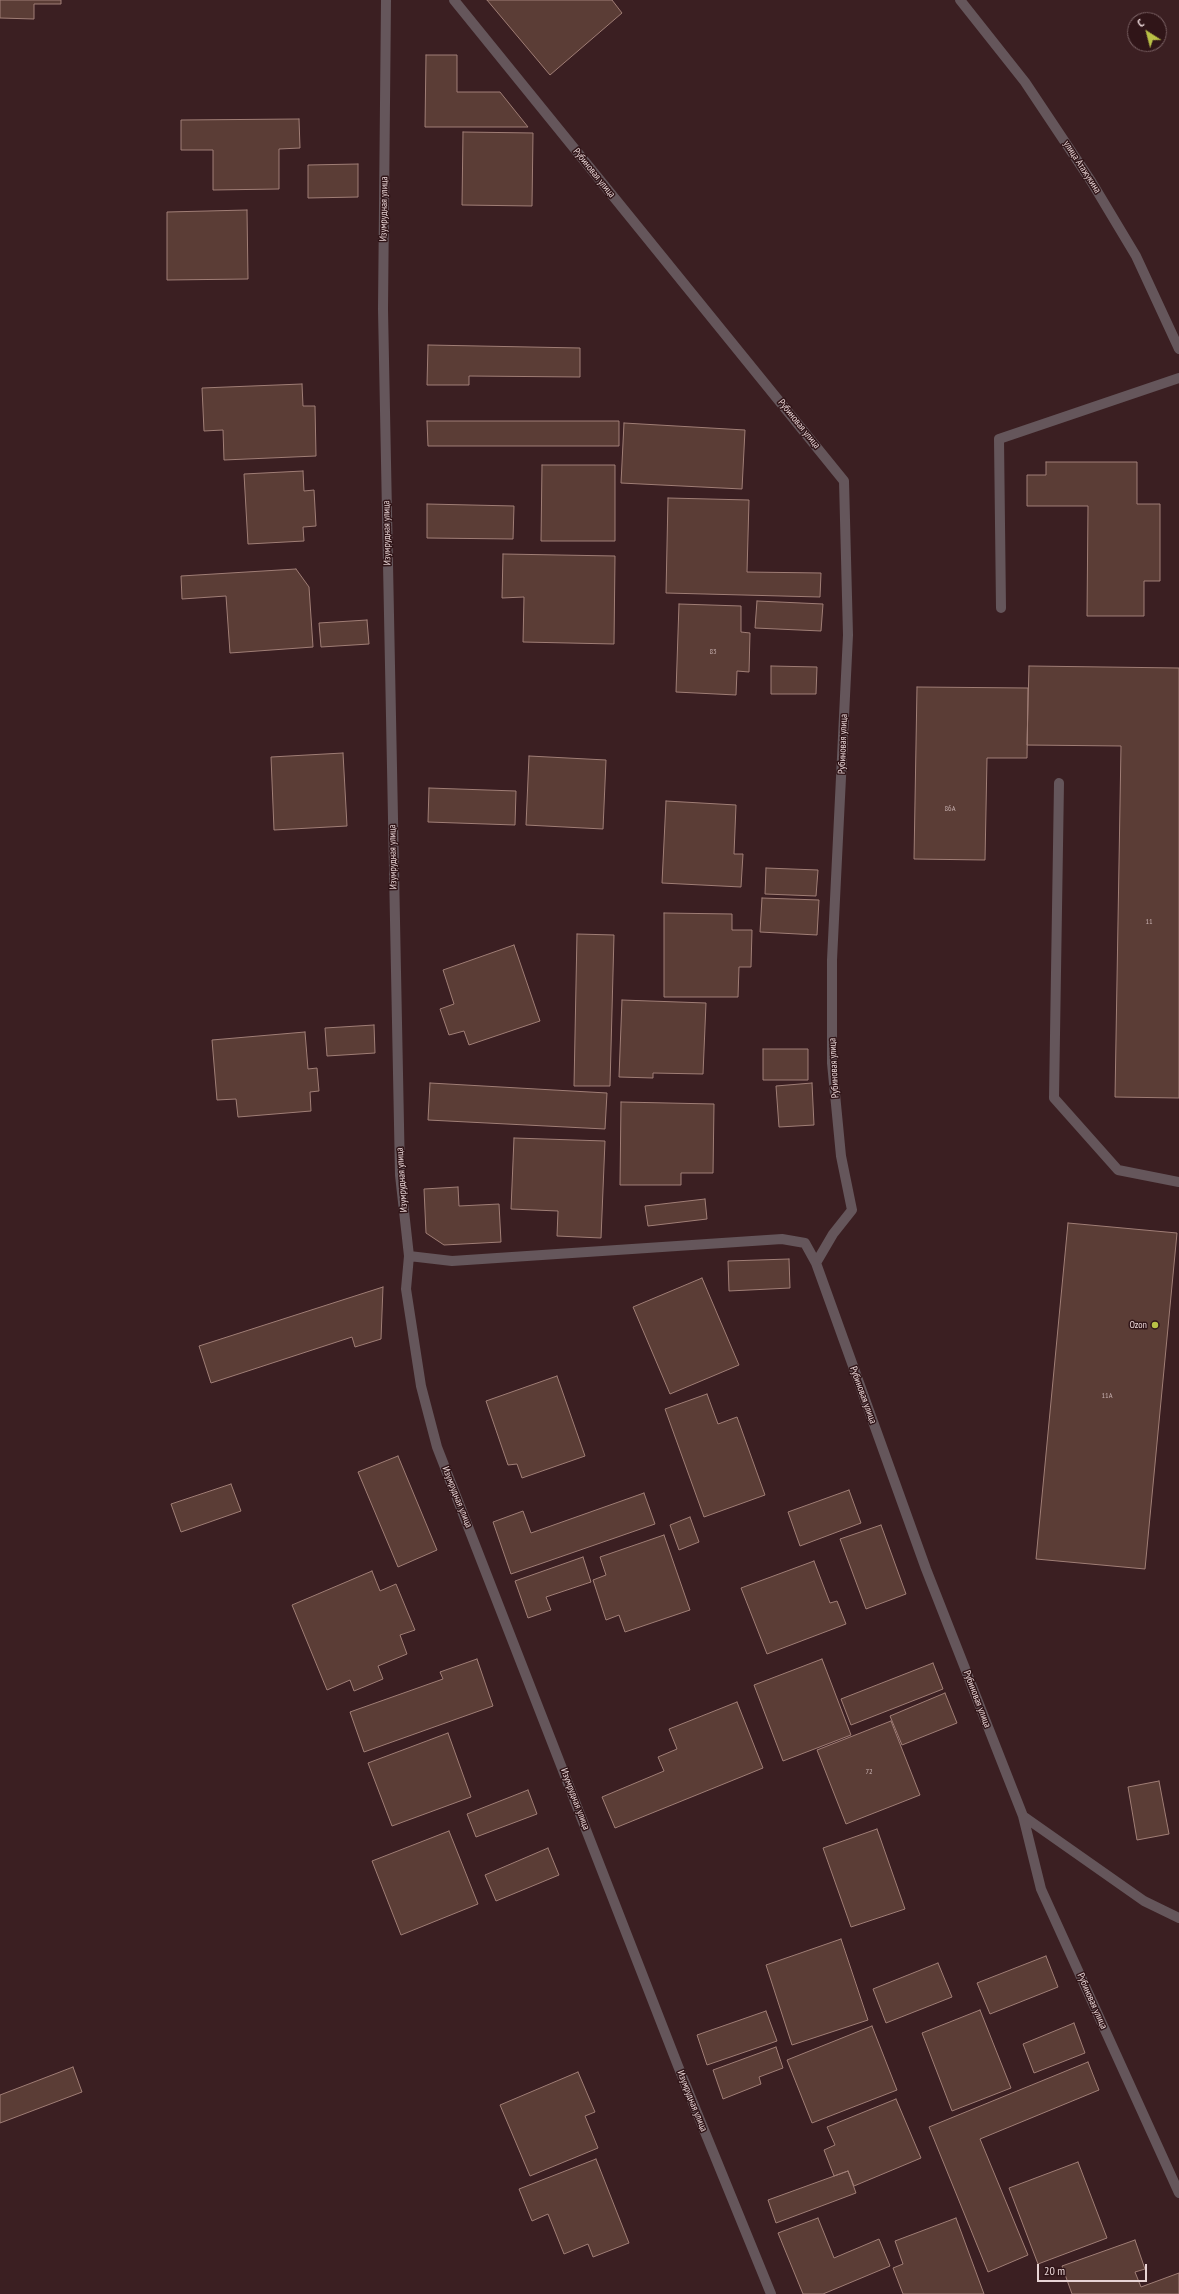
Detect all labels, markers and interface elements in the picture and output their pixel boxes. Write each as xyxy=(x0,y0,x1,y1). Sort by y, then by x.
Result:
north arrow xyxy=(1127,12,1167,52)
text: С xyxy=(1134,16,1147,30)
street label: улица Атажукина xyxy=(1061,139,1103,195)
street label: Рубиновая улица xyxy=(570,146,618,200)
street label: Изумрудная улица xyxy=(377,176,391,242)
street label: Рубиновая улица xyxy=(775,397,823,451)
street label: Изумрудная улица xyxy=(380,500,394,566)
house number: 83 xyxy=(709,647,717,657)
street label: Рубиновая улица xyxy=(836,714,850,774)
house number: 86А xyxy=(945,804,955,814)
street label: Изумрудная улица xyxy=(386,824,400,890)
house number: 11 xyxy=(1145,917,1153,927)
street label: Рубиновая улица xyxy=(826,1038,842,1098)
street label: Изумрудная улица xyxy=(394,1147,410,1213)
place label: Ozon xyxy=(1129,1319,1147,1331)
marker: Ozon xyxy=(1150,1320,1160,1330)
street label: Рубиновая улица xyxy=(847,1365,879,1425)
house number: 11А xyxy=(1102,1391,1112,1401)
street label: Изумрудная улица xyxy=(439,1465,475,1529)
street label: Рубиновая улица xyxy=(961,1669,993,1729)
street label: Изумрудная улица xyxy=(558,1766,592,1832)
house number: 72 xyxy=(865,1767,873,1777)
street label: Рубиновая улица xyxy=(1074,1971,1110,2031)
street label: Изумрудная улица xyxy=(674,2069,710,2133)
scale bar xyxy=(1039,2256,1149,2282)
text: 20 m xyxy=(1044,2263,1065,2278)

